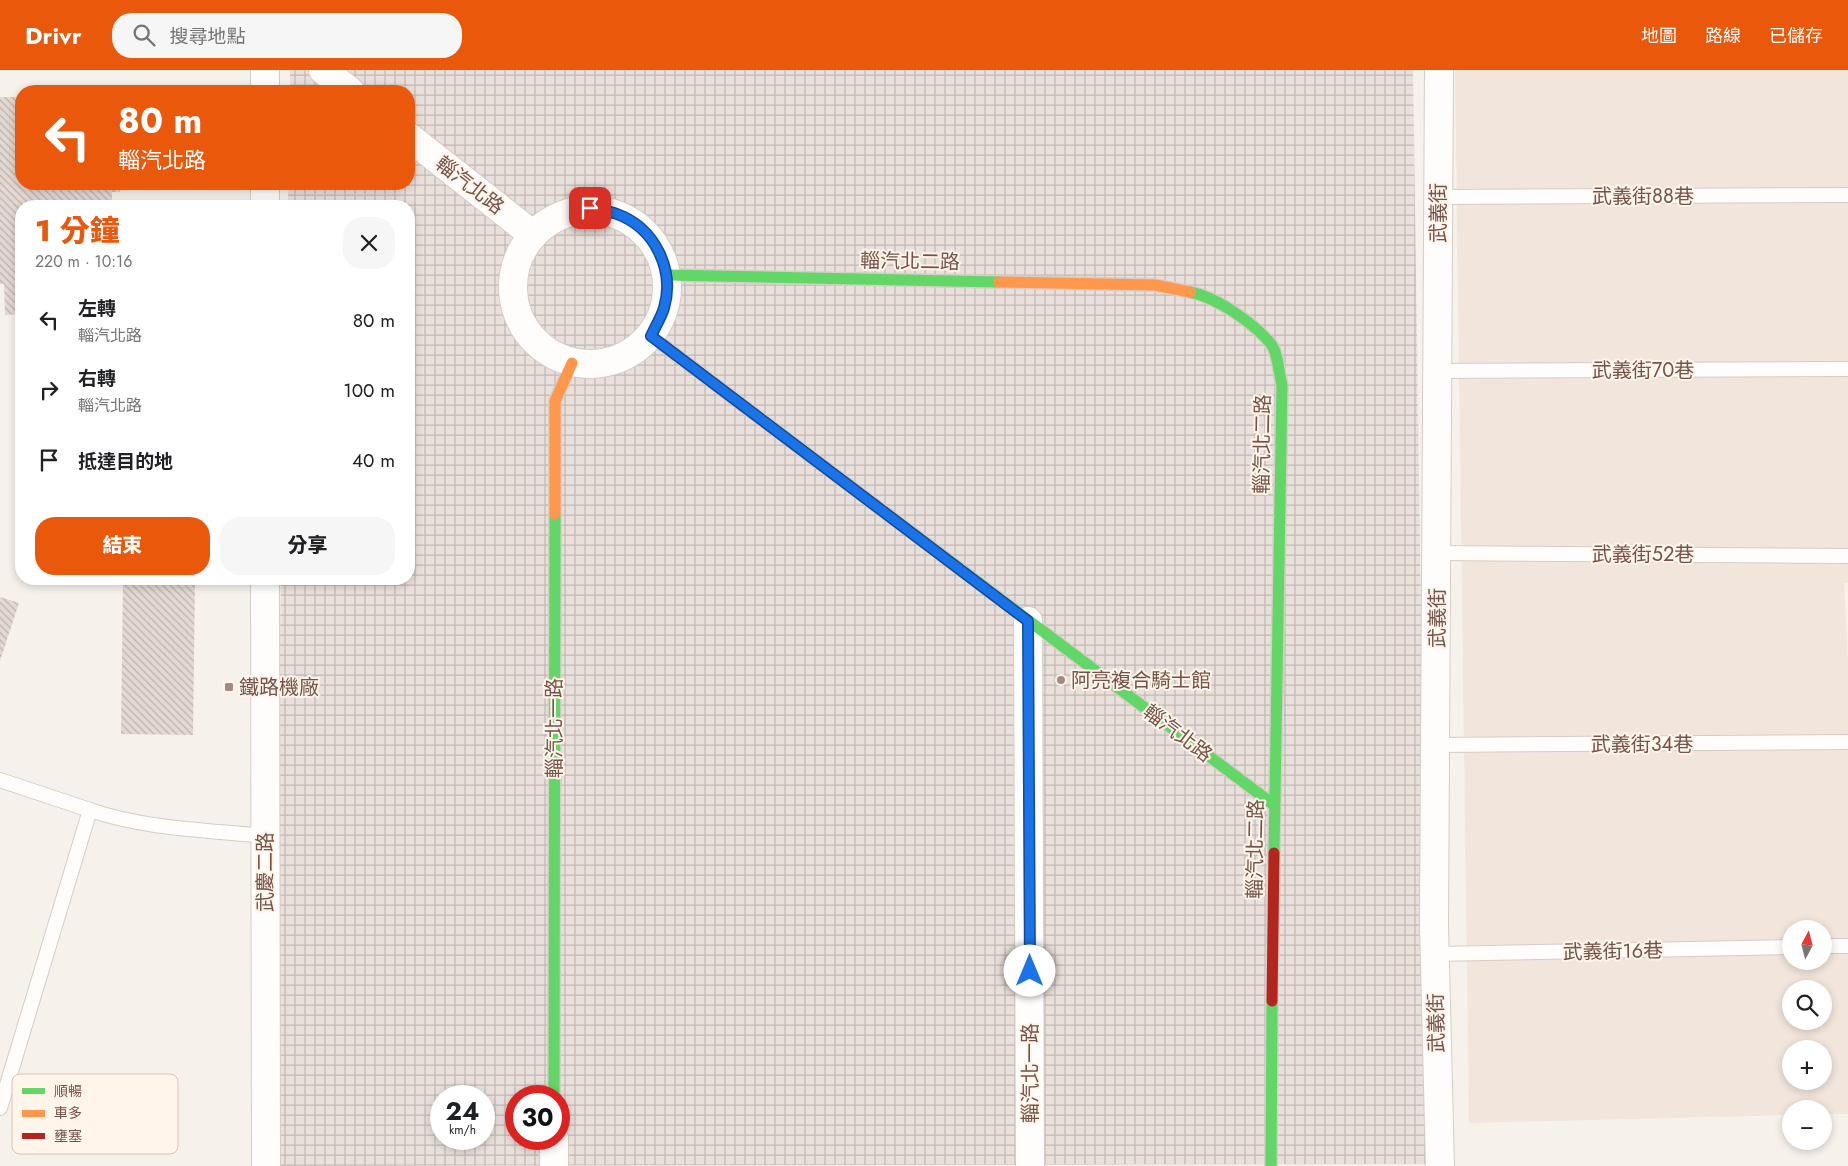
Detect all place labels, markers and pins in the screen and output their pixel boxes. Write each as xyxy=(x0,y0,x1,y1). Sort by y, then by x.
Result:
pin xyxy=(569,187,611,229)
place label: 阿亮複合騎士館 xyxy=(1071,666,1211,695)
place label: 鐵路機廠 xyxy=(239,673,319,702)
marker: 阿亮複合騎士館 xyxy=(1055,674,1067,686)
marker: 鐵路機廠 xyxy=(223,681,235,693)

